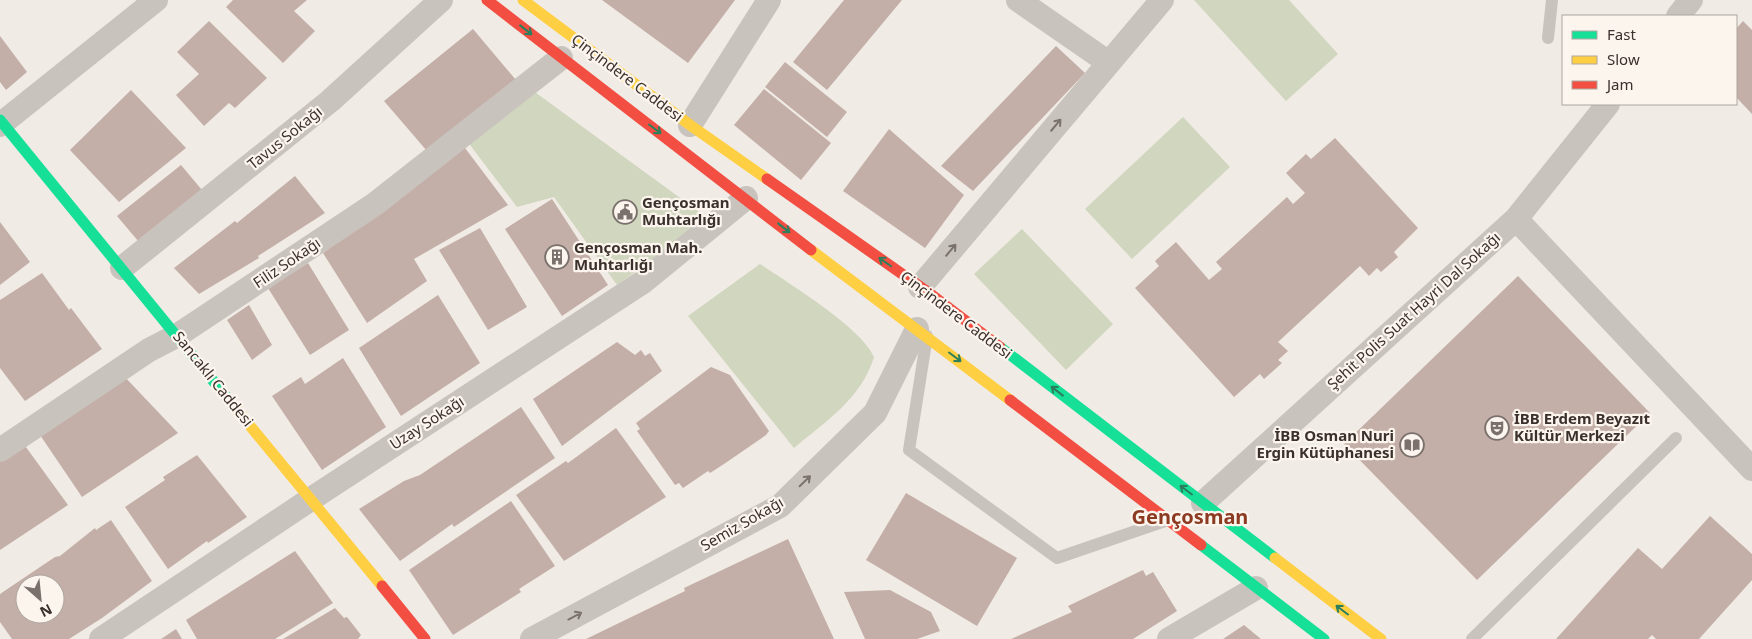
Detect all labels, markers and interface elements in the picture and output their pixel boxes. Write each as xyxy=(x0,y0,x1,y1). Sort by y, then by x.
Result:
legend xyxy=(1562,15,1737,105)
text: Fast xyxy=(1607,24,1636,44)
one-way arrow xyxy=(519,25,533,35)
street label: Çinçindere Caddesi xyxy=(568,29,687,126)
text: Slow xyxy=(1607,49,1640,69)
text: Jam xyxy=(1605,74,1634,94)
street label: Tavus Sokağı xyxy=(243,101,326,173)
one-way arrow xyxy=(1050,119,1062,132)
one-way arrow xyxy=(648,124,662,134)
place label: Gençosman Muhtarlığı xyxy=(642,192,730,229)
public building icon: Gençosman Muhtarlığı xyxy=(612,199,638,225)
one-way arrow xyxy=(777,222,790,233)
street label: Şehit Polis Suat Hayri Dal Sokağı xyxy=(1322,227,1504,393)
street label: Filiz Sokağı xyxy=(249,232,324,292)
place label: Gençosman Mah. Muhtarlığı xyxy=(574,237,703,274)
one-way arrow xyxy=(945,243,957,256)
building icon: Gençosman Mah. Muhtarlığı xyxy=(544,244,570,270)
one-way arrow xyxy=(878,257,892,267)
street label: Çinçindere Caddesi xyxy=(897,266,1016,363)
street label: Sancaklı Caddesi xyxy=(169,327,258,430)
one-way arrow xyxy=(948,352,961,363)
one-way arrow xyxy=(1050,386,1063,397)
street label: Uzay Sokağı xyxy=(385,391,467,454)
place label: İBB Erdem Beyazıt Kültür Merkezi xyxy=(1514,408,1651,445)
theatre icon: İBB Erdem Beyazıt Kültür Merkezi xyxy=(1484,415,1510,441)
place label: İBB Osman Nuri Ergin Kütüphanesi xyxy=(1257,425,1394,462)
library icon: İBB Osman Nuri Ergin Kütüphanesi xyxy=(1399,432,1425,458)
one-way arrow xyxy=(799,475,811,487)
one-way arrow xyxy=(1179,484,1192,495)
street label: Semiz Sokağı xyxy=(697,491,786,555)
district label: Gençosman xyxy=(1132,503,1248,530)
north arrow xyxy=(15,574,65,624)
text: N xyxy=(37,600,56,622)
one-way arrow xyxy=(1336,604,1349,615)
one-way arrow xyxy=(568,611,583,621)

